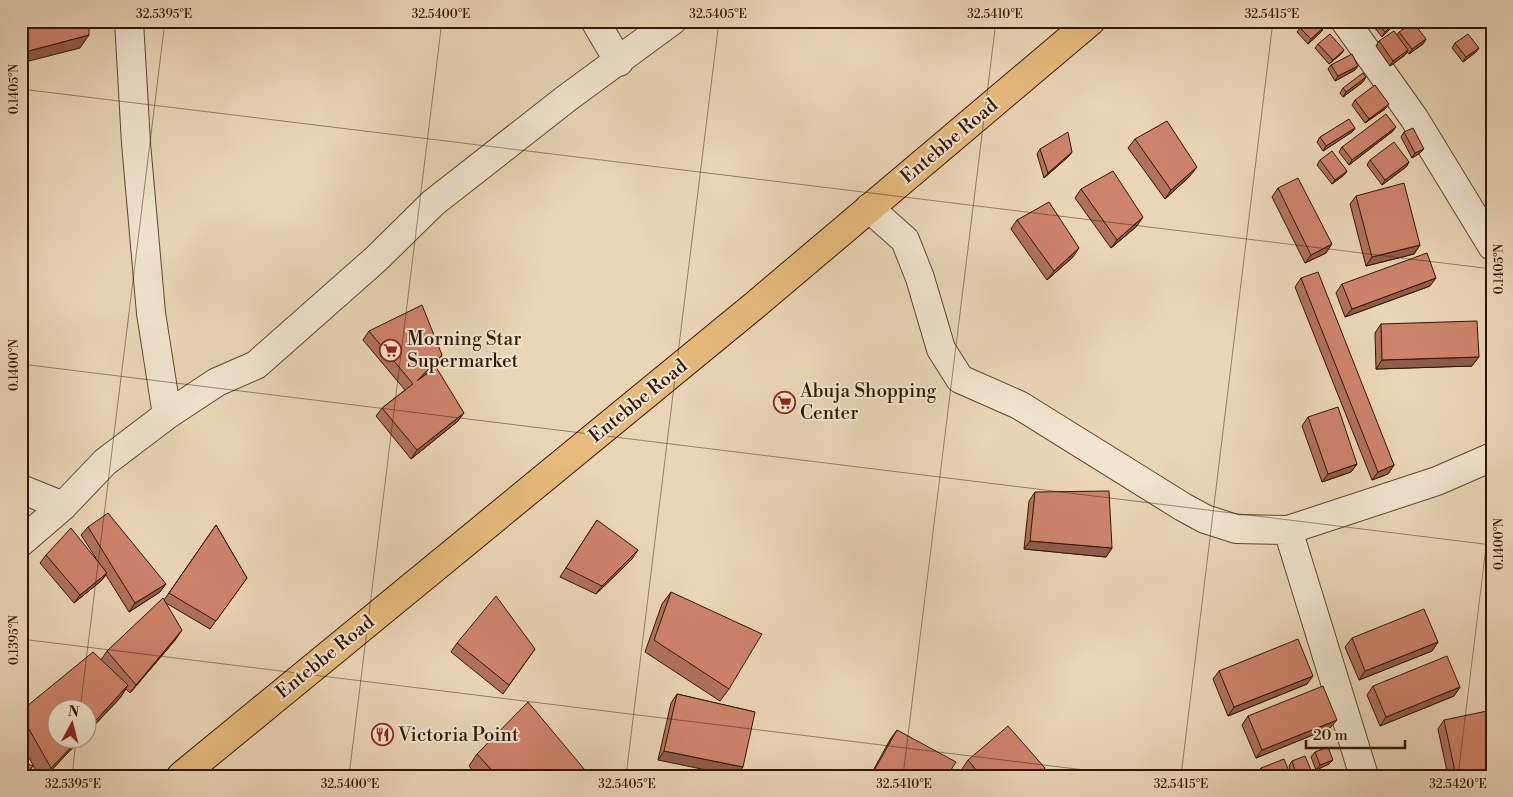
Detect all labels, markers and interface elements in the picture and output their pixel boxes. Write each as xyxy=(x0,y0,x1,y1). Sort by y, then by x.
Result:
text: 32.5395°E xyxy=(136,7,192,22)
text: 32.5400°E xyxy=(412,7,470,22)
text: 32.5405°E xyxy=(689,7,747,22)
text: 32.5410°E xyxy=(967,7,1023,22)
text: 32.5415°E xyxy=(1245,7,1299,22)
text: 0.1405°N xyxy=(7,64,22,114)
street label: Entebbe Road xyxy=(895,93,1003,189)
text: 0.1405°N xyxy=(1492,244,1507,294)
place label: Morning Star Supermarket xyxy=(407,327,521,373)
supermarket icon: Morning Star Supermarket xyxy=(379,338,403,362)
text: 0.1400°N xyxy=(7,339,22,391)
street label: Entebbe Road xyxy=(584,354,692,448)
place label: Abuja Shopping Center xyxy=(799,379,937,425)
supermarket icon: Abuja Shopping Center xyxy=(772,390,796,414)
text: 0.1400°N xyxy=(1492,518,1507,570)
street label: Entebbe Road xyxy=(271,610,379,704)
text: 0.1395°N xyxy=(7,615,22,665)
north arrow xyxy=(48,700,98,750)
text: N xyxy=(67,702,80,722)
scale bar xyxy=(1306,717,1404,749)
restaurant icon: Victoria Point xyxy=(370,723,394,747)
place label: Victoria Point xyxy=(397,723,519,747)
text: 20 m xyxy=(1313,726,1348,745)
text: 32.5395°E xyxy=(45,777,101,792)
text: 32.5400°E xyxy=(321,777,379,792)
text: 32.5405°E xyxy=(598,777,656,792)
text: 32.5410°E xyxy=(876,777,932,792)
text: 32.5415°E xyxy=(1154,777,1208,792)
text: 32.5420°E xyxy=(1429,777,1487,792)

